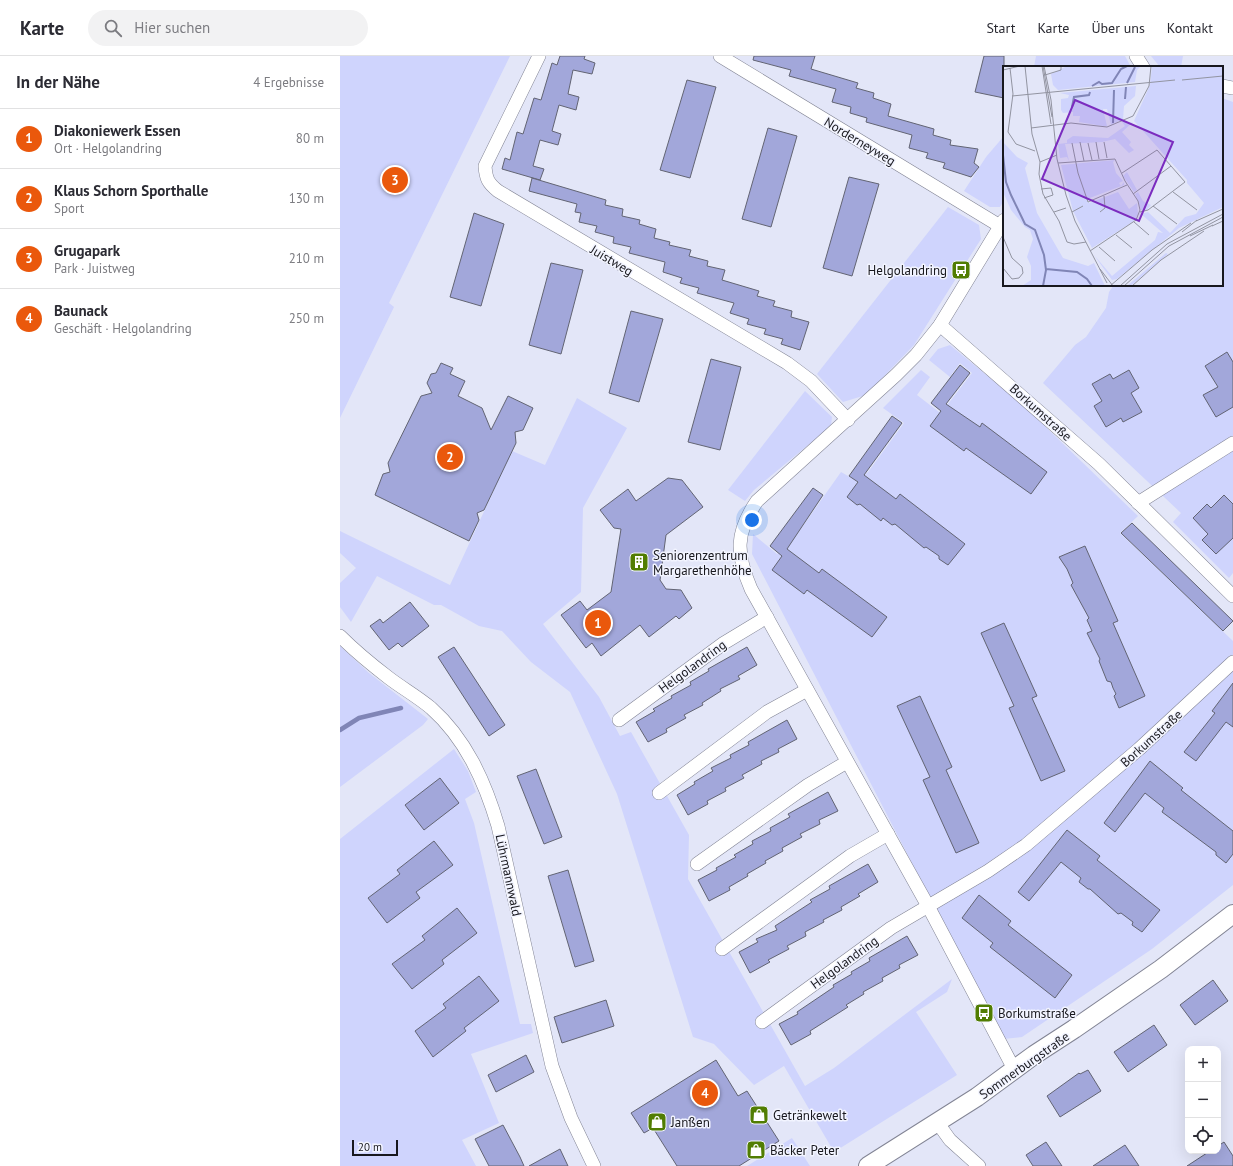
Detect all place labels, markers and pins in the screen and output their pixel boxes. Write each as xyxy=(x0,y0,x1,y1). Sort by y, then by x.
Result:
pin: 3 xyxy=(382,165,408,195)
bus stop icon: Helgolandring xyxy=(950,259,972,281)
place label: Helgolandring xyxy=(868,262,947,279)
pin: 2 xyxy=(437,442,463,472)
place label: Seniorenzentrum Margarethenhöhe xyxy=(653,547,752,579)
building icon: Seniorenzentrum Margarethenhöhe xyxy=(628,551,650,573)
pin: 1 xyxy=(585,608,611,638)
bus stop icon: Borkumstraße xyxy=(973,1002,995,1024)
place label: Borkumstraße xyxy=(998,1005,1076,1022)
pin: 4 xyxy=(692,1078,718,1108)
shop icon: Getränkewelt xyxy=(748,1104,770,1126)
place label: Getränkewelt xyxy=(773,1107,847,1124)
shop icon: Janßen xyxy=(646,1111,668,1133)
place label: Janßen xyxy=(670,1114,710,1131)
shop icon: Bäcker Peter xyxy=(745,1139,767,1161)
place label: Bäcker Peter xyxy=(770,1142,840,1159)

